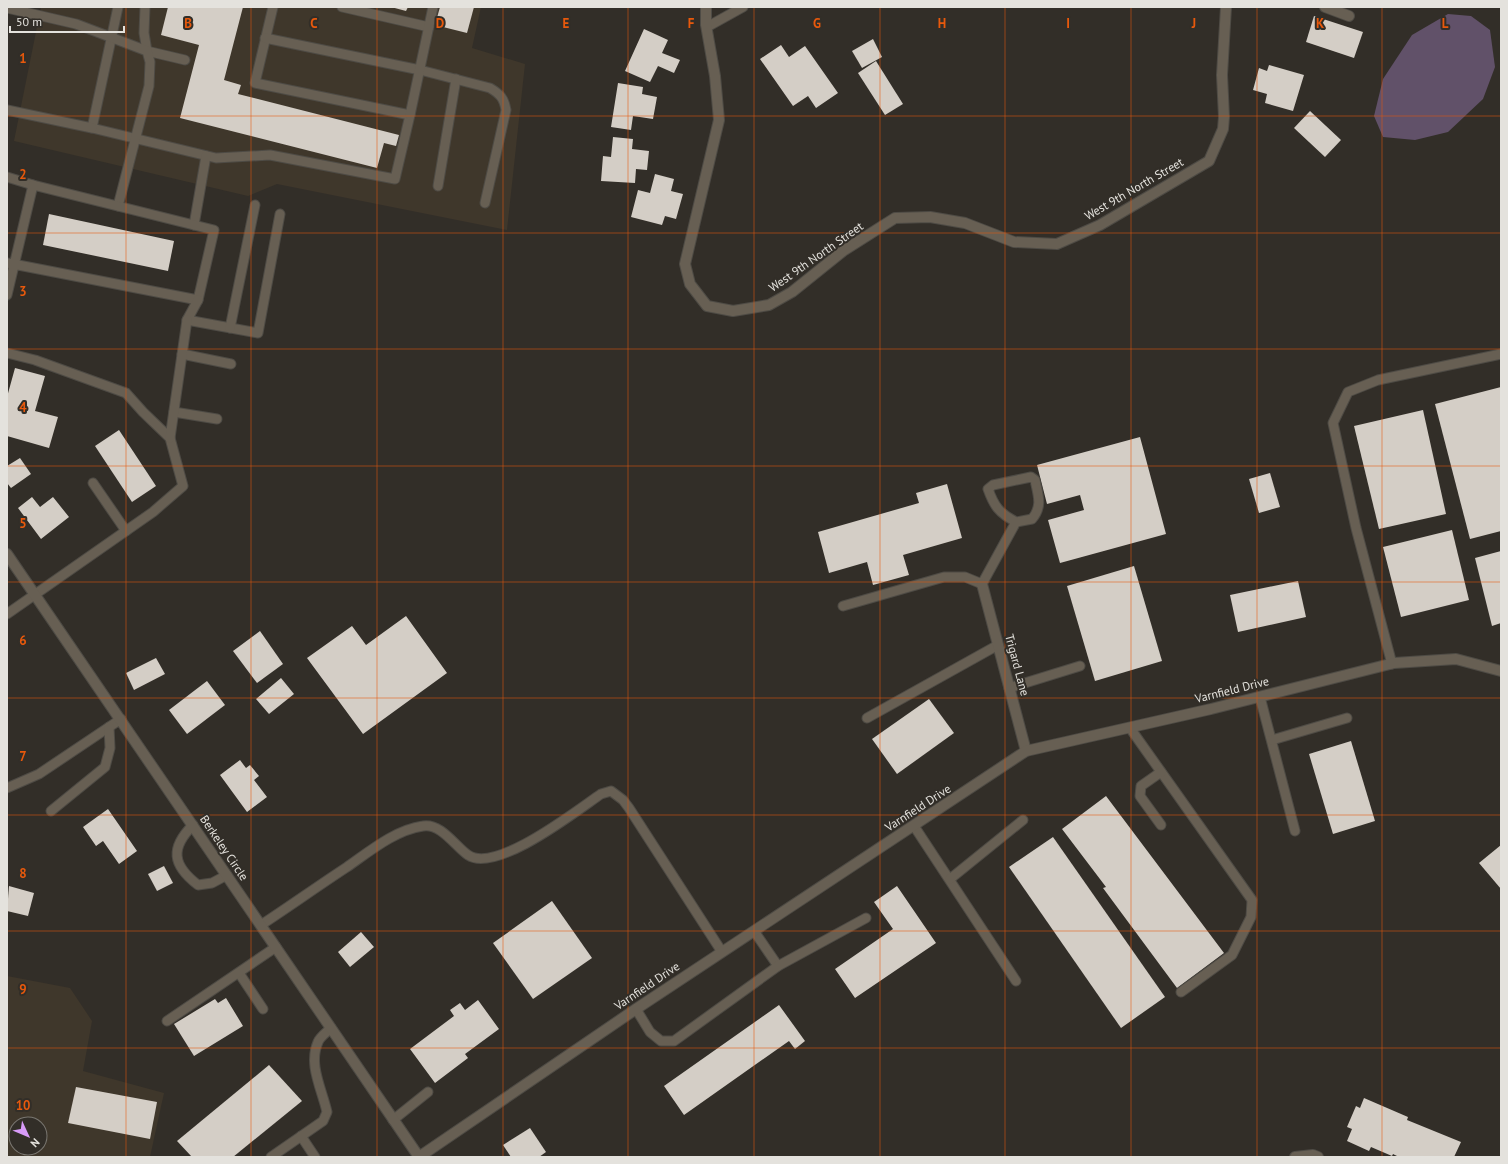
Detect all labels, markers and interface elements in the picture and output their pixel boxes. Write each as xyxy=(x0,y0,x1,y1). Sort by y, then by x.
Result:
scale bar xyxy=(10,8,124,34)
text: 50 m xyxy=(16,14,42,29)
text: B xyxy=(184,15,192,32)
text: C xyxy=(310,15,318,32)
text: D xyxy=(436,15,444,32)
text: E xyxy=(563,15,570,32)
text: F xyxy=(688,15,695,32)
text: G xyxy=(813,15,821,32)
text: H xyxy=(938,15,946,32)
text: I xyxy=(1066,15,1070,32)
text: J xyxy=(1191,15,1196,32)
text: K xyxy=(1316,15,1324,32)
text: L xyxy=(1442,15,1449,32)
text: 1 xyxy=(19,50,27,67)
street label: West 9th North Street xyxy=(1082,154,1186,223)
text: 2 xyxy=(19,166,27,183)
street label: West 9th North Street xyxy=(766,218,866,295)
text: 3 xyxy=(19,283,27,300)
text: 4 xyxy=(19,399,27,416)
text: 5 xyxy=(19,515,27,532)
text: 6 xyxy=(19,632,27,649)
street label: Trigard Lane xyxy=(1002,632,1033,697)
street label: Varnfield Drive xyxy=(1192,673,1270,706)
text: 7 xyxy=(19,748,27,765)
street label: Varnfield Drive xyxy=(881,781,953,835)
street label: Berkeley Circle xyxy=(197,812,252,883)
text: 8 xyxy=(19,865,27,882)
street label: Varnfield Drive xyxy=(610,958,682,1013)
text: 9 xyxy=(19,981,27,998)
text: 10 xyxy=(16,1097,30,1114)
north arrow xyxy=(8,1116,48,1156)
text: N xyxy=(28,1135,43,1150)

